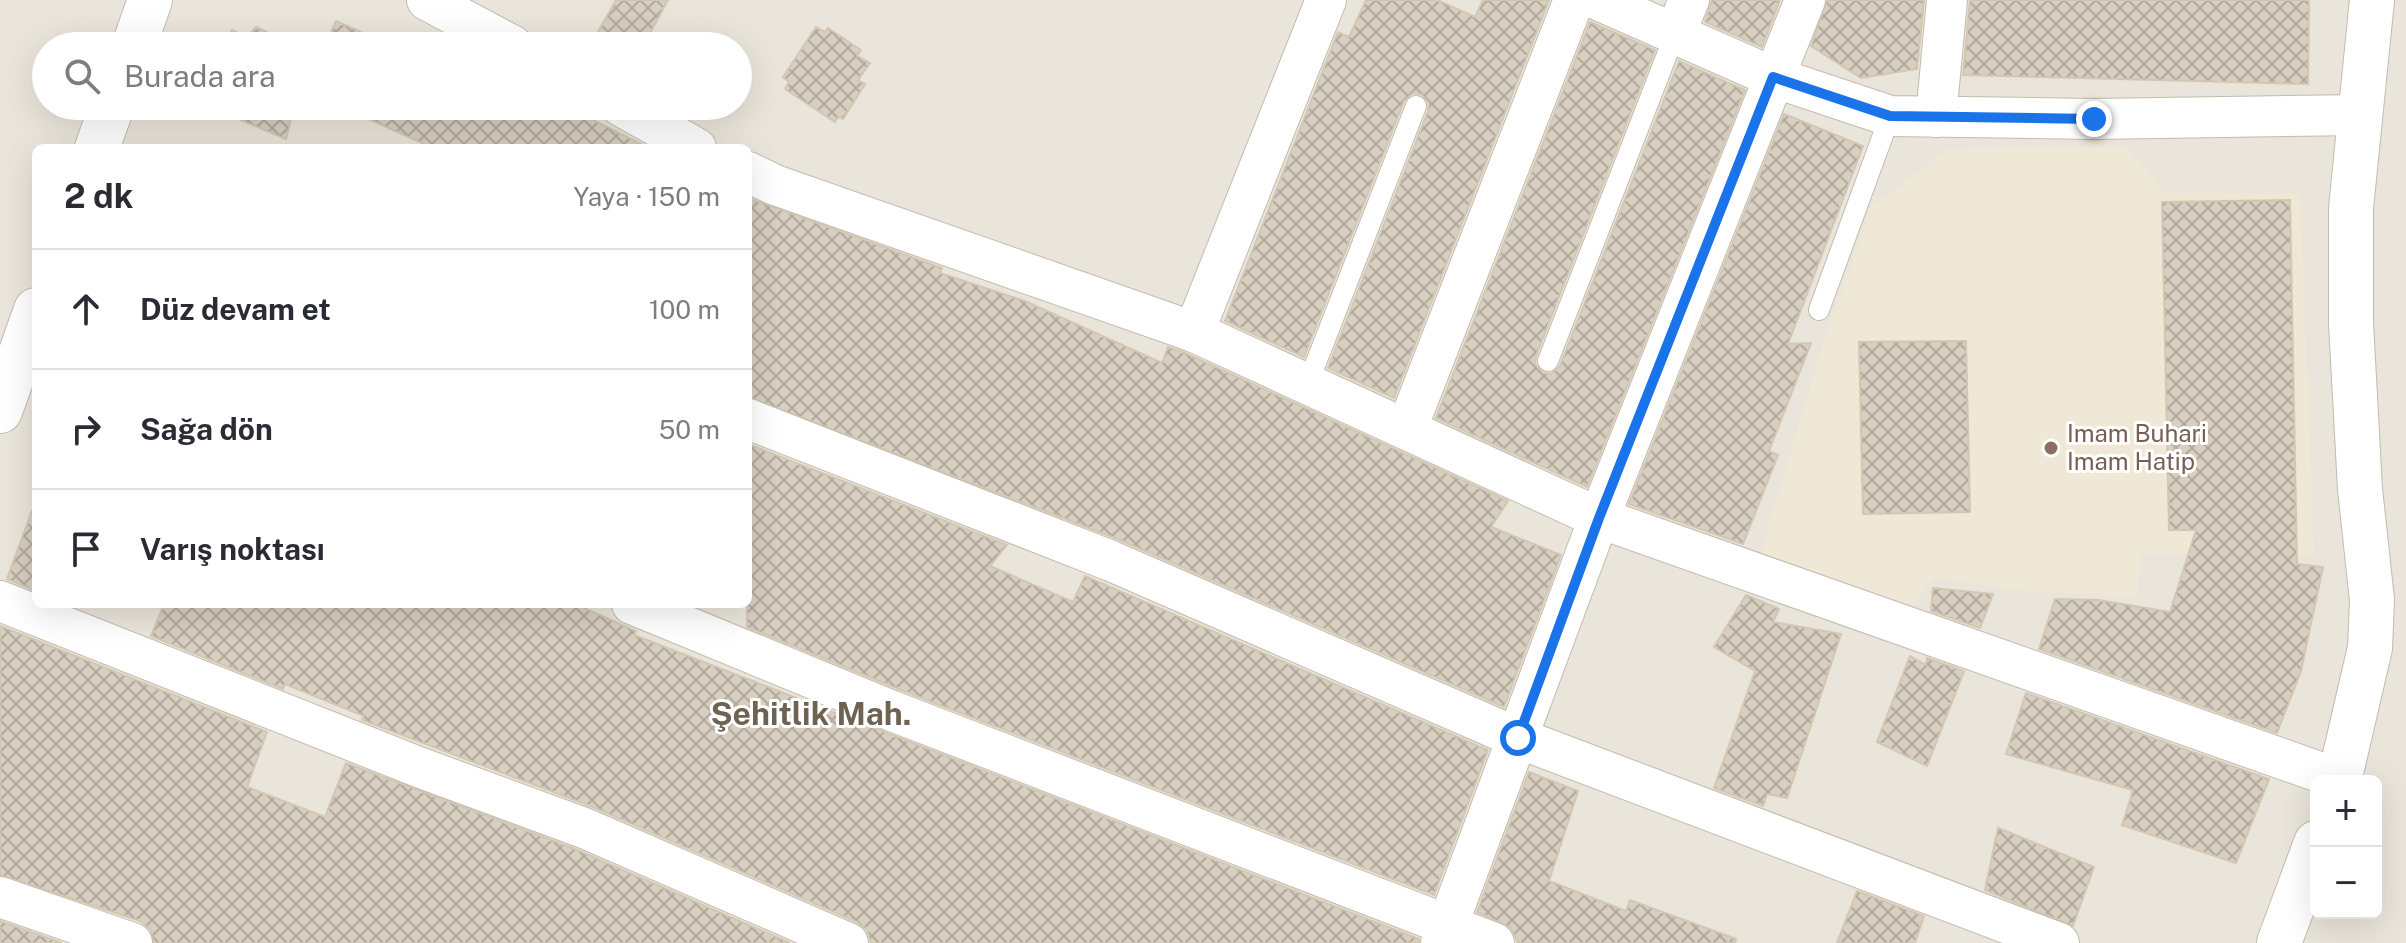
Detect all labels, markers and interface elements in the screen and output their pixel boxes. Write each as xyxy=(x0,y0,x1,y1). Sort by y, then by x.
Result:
search box xyxy=(32,32,752,120)
icon: search xyxy=(60,54,104,98)
text: Burada ara xyxy=(124,58,276,94)
route end xyxy=(2076,101,2112,137)
text: 2 dk xyxy=(64,176,134,216)
text: Yaya · 150 m xyxy=(574,181,720,212)
icon: ahead xyxy=(64,287,108,331)
text: Düz devam et xyxy=(140,291,331,327)
text: 100 m xyxy=(649,294,720,325)
icon: right xyxy=(64,407,108,451)
text: Sağa dön xyxy=(140,411,273,447)
text: 50 m xyxy=(659,414,720,445)
place label: Imam Buhari Imam Hatip xyxy=(2067,419,2207,475)
marker: Imam Buhari Imam Hatip xyxy=(2042,439,2060,457)
icon: arrive xyxy=(64,527,108,571)
text: Varış noktası xyxy=(140,531,325,567)
district label: Şehitlik Mah. xyxy=(711,695,911,732)
route start xyxy=(1500,720,1536,756)
map controls xyxy=(2310,775,2382,919)
button: + xyxy=(2310,775,2382,847)
button: − xyxy=(2310,847,2382,919)

